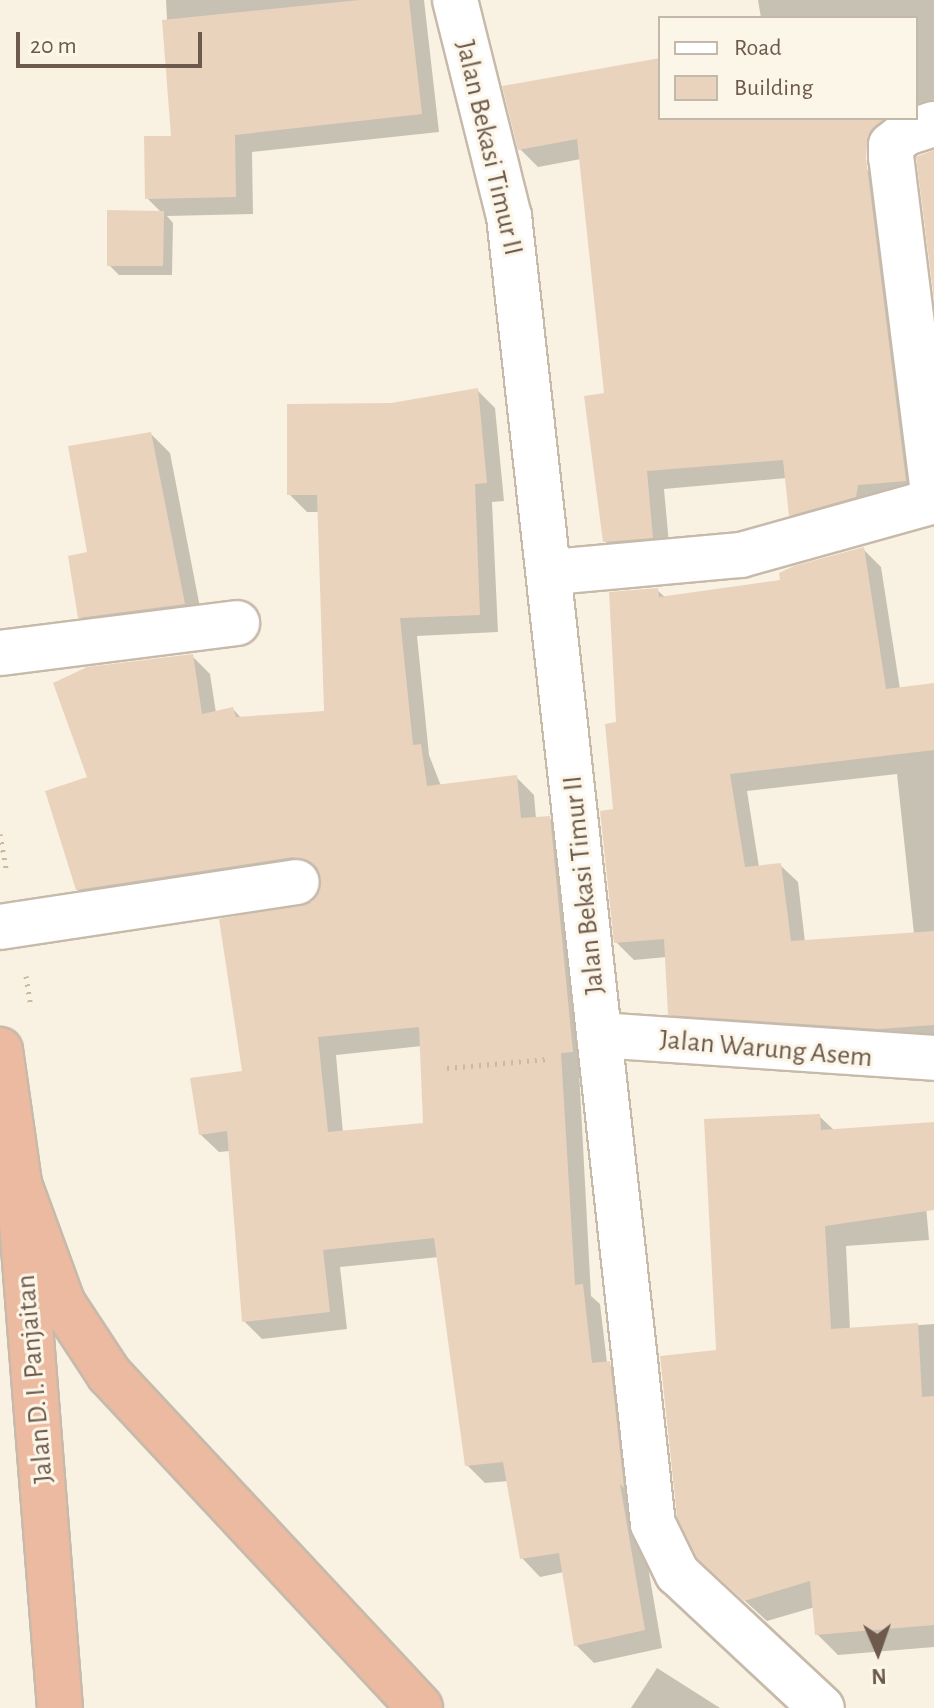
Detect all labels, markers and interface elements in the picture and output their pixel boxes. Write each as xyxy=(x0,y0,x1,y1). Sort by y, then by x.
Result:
scale bar xyxy=(20,16,206,66)
legend xyxy=(658,16,918,120)
text: 20 m xyxy=(30,34,77,58)
text: Road xyxy=(734,36,782,60)
street label: Jalan Bekasi Timur II xyxy=(448,37,530,259)
text: Building xyxy=(734,76,813,100)
street label: Jalan Bekasi Timur II xyxy=(556,774,612,996)
street label: Jalan Warung Asem xyxy=(658,1023,874,1075)
street label: Jalan D. I. Panjaitan xyxy=(9,1273,61,1485)
north arrow xyxy=(838,1612,918,1692)
text: N xyxy=(871,1665,887,1687)

